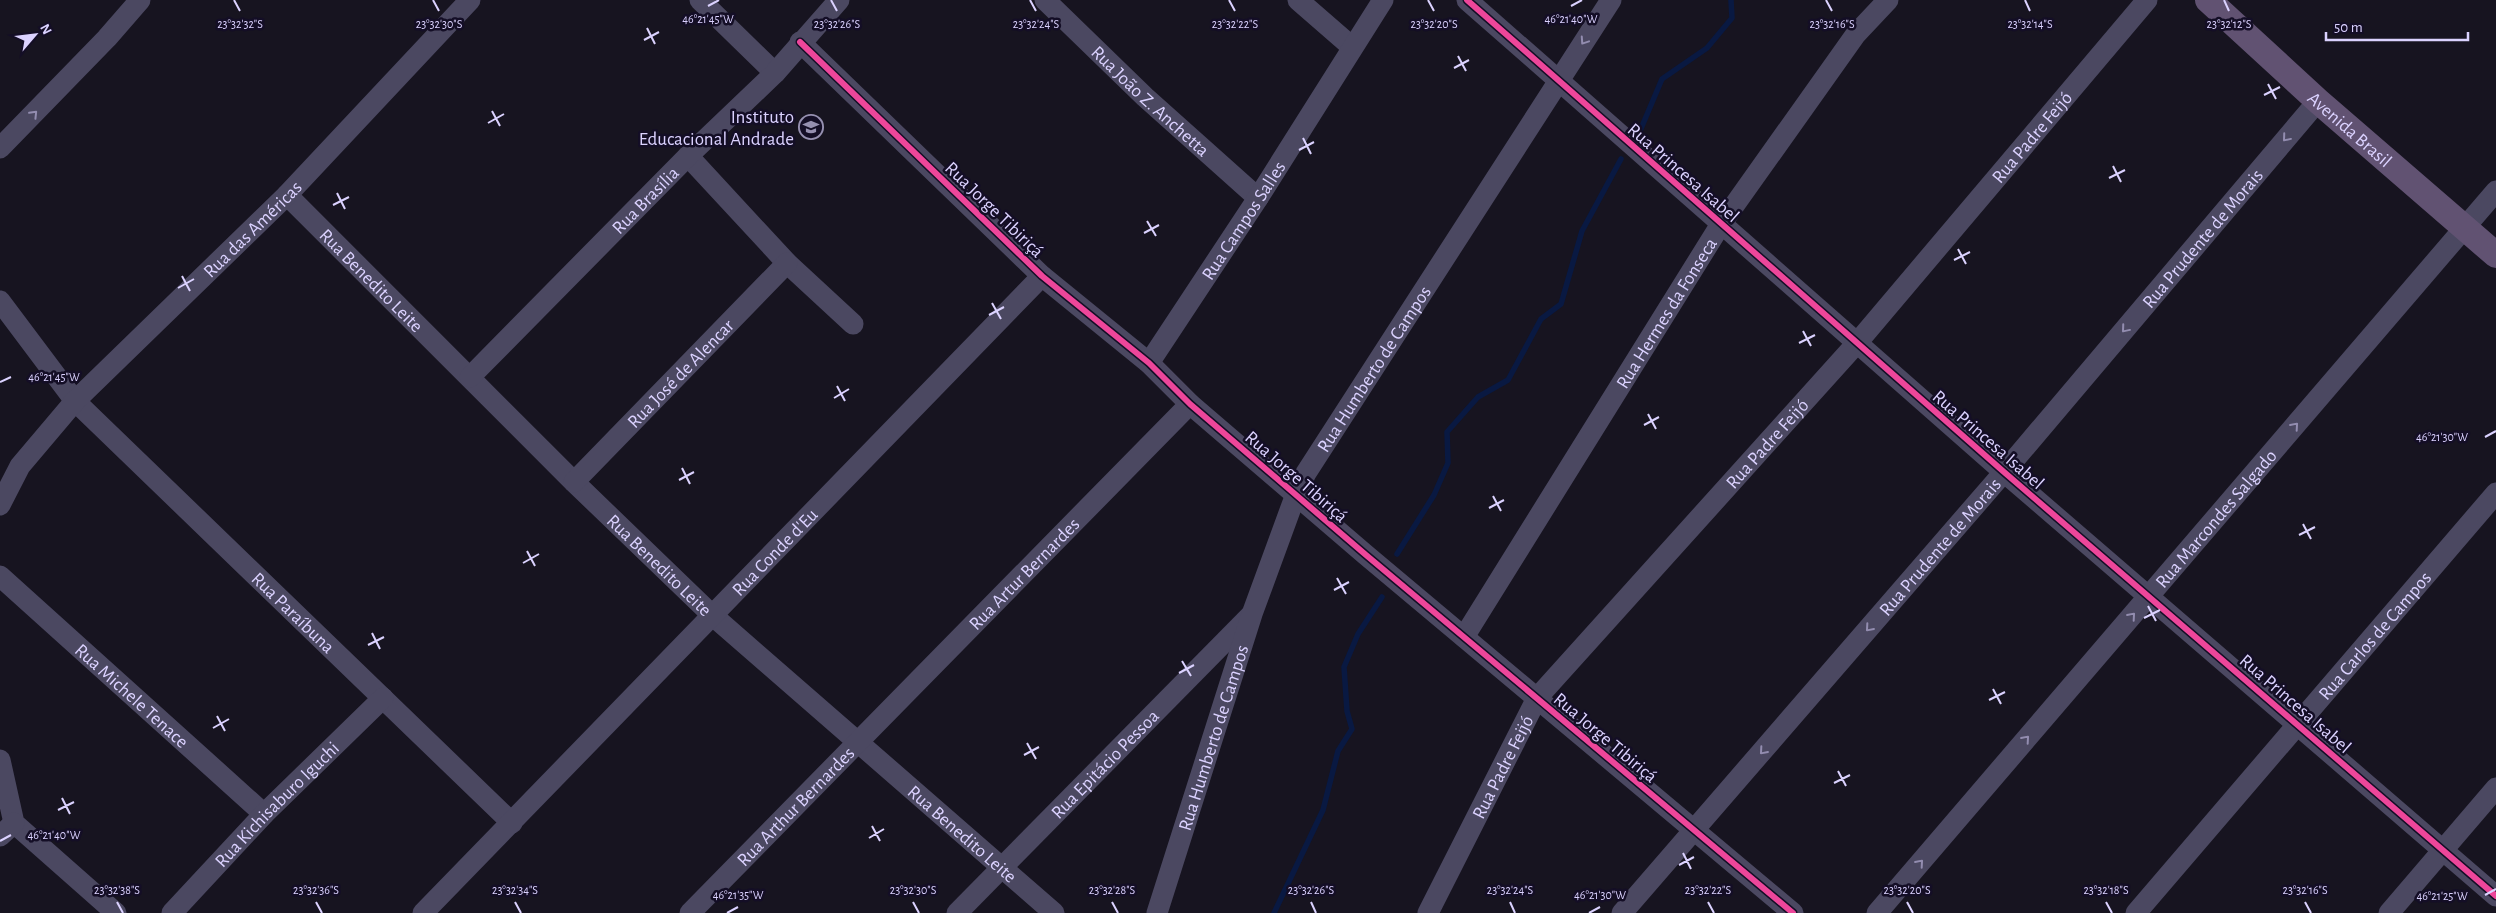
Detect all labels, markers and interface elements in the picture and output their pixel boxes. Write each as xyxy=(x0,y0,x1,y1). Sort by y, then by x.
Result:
north arrow xyxy=(10,10,60,60)
scale bar xyxy=(2326,10,2468,42)
text: 46°21'45"W xyxy=(682,13,734,25)
text: 46°21'40"W xyxy=(1545,13,1598,25)
text: 23°32'32"S xyxy=(217,18,263,30)
text: 23°32'30"S xyxy=(416,18,463,30)
text: 23°32'26"S xyxy=(814,18,861,30)
text: 23°32'24"S xyxy=(1013,18,1060,30)
text: 23°32'22"S xyxy=(1212,18,1258,30)
text: 23°32'20"S xyxy=(1410,18,1458,30)
text: 23°32'16"S xyxy=(1809,18,1855,30)
text: 23°32'14"S xyxy=(2007,18,2053,30)
text: 23°32'12"S xyxy=(2207,18,2252,30)
text: 50 m xyxy=(2334,20,2363,35)
text: N xyxy=(37,22,54,37)
one-way arrow xyxy=(1581,35,1590,44)
street label: Rua João Z. Anchetta xyxy=(1087,43,1212,161)
street label: Rua Padre Feijó xyxy=(1989,88,2076,187)
street label: Avenida Brasil xyxy=(2304,89,2395,171)
place label: Instituto Educacional Andrade xyxy=(639,108,794,149)
one-way arrow xyxy=(28,111,37,120)
school or university icon: Instituto Educacional Andrade xyxy=(798,114,824,140)
street label: Rua Princesa Isabel xyxy=(1624,120,1742,226)
one-way arrow xyxy=(2284,132,2292,141)
street label: Rua Campos Salles xyxy=(1199,158,1290,284)
street label: Rua Jorge Tibiriçá xyxy=(941,159,1047,262)
street label: Rua Brasília xyxy=(609,163,683,238)
street label: Rua Prudente de Morais xyxy=(2139,166,2267,312)
street label: Rua das Américas xyxy=(200,178,306,282)
street label: Rua Benedito Leite xyxy=(315,226,426,336)
street label: Rua Hermes da Fonseca xyxy=(1613,235,1721,392)
street label: Rua Humberto de Campos xyxy=(1314,283,1435,456)
street label: Rua José de Alencar xyxy=(624,316,738,432)
one-way arrow xyxy=(2122,323,2131,332)
text: 46°21'45"W xyxy=(28,371,80,383)
street label: Rua Princesa Isabel xyxy=(1929,387,2047,493)
street label: Rua Padre Feijó xyxy=(1723,396,1813,493)
one-way arrow xyxy=(2289,423,2298,432)
street label: Rua Jorge Tibiriçá xyxy=(1241,428,1351,527)
text: 46°21'30"W xyxy=(2416,431,2468,443)
street label: Rua Marcondes Salgado xyxy=(2152,446,2281,592)
street label: Rua Prudente de Morais xyxy=(1876,475,2005,620)
street label: Rua Conde d'Eu xyxy=(729,505,822,600)
street label: Rua Benedito Leite xyxy=(603,511,715,620)
street label: Rua Artur Bernardes xyxy=(966,515,1084,634)
street label: Rua Carlos de Campos xyxy=(2315,568,2435,704)
street label: Rua Paraíbuna xyxy=(248,569,338,657)
one-way arrow xyxy=(2126,612,2135,621)
one-way arrow xyxy=(1866,622,1875,631)
street label: Rua Michele Tenace xyxy=(71,641,192,752)
street label: Rua Humberto de Campos xyxy=(1176,643,1253,833)
street label: Rua Princesa Isabel xyxy=(2236,651,2354,757)
street label: Rua Jorge Tibiriçá xyxy=(1550,690,1661,787)
street label: Rua Epitácio Pessoa xyxy=(1048,706,1163,823)
street label: Rua Padre Feijó xyxy=(1469,713,1538,822)
one-way arrow xyxy=(2020,736,2029,745)
street label: Rua Kichisaburo Iguchi xyxy=(212,739,343,871)
street label: Rua Arthur Bernardes xyxy=(734,744,859,870)
one-way arrow xyxy=(1759,745,1768,754)
street label: Rua Benedito Leite xyxy=(904,782,1020,887)
text: 46°21'40"W xyxy=(28,829,81,841)
one-way arrow xyxy=(1915,859,1924,868)
text: 23°32'38"S xyxy=(94,884,140,896)
text: 23°32'36"S xyxy=(293,884,339,896)
text: 23°32'34"S xyxy=(492,884,538,896)
text: 23°32'30"S xyxy=(890,884,937,896)
text: 23°32'28"S xyxy=(1089,884,1136,896)
text: 23°32'26"S xyxy=(1288,884,1335,896)
text: 23°32'24"S xyxy=(1487,884,1534,896)
text: 23°32'22"S xyxy=(1685,884,1731,896)
text: 23°32'20"S xyxy=(1883,884,1931,896)
text: 23°32'18"S xyxy=(2083,884,2129,896)
text: 23°32'16"S xyxy=(2282,884,2328,896)
text: 46°21'35"W xyxy=(713,889,764,901)
text: 46°21'30"W xyxy=(1574,889,1626,901)
text: 46°21'25"W xyxy=(2416,890,2468,902)

